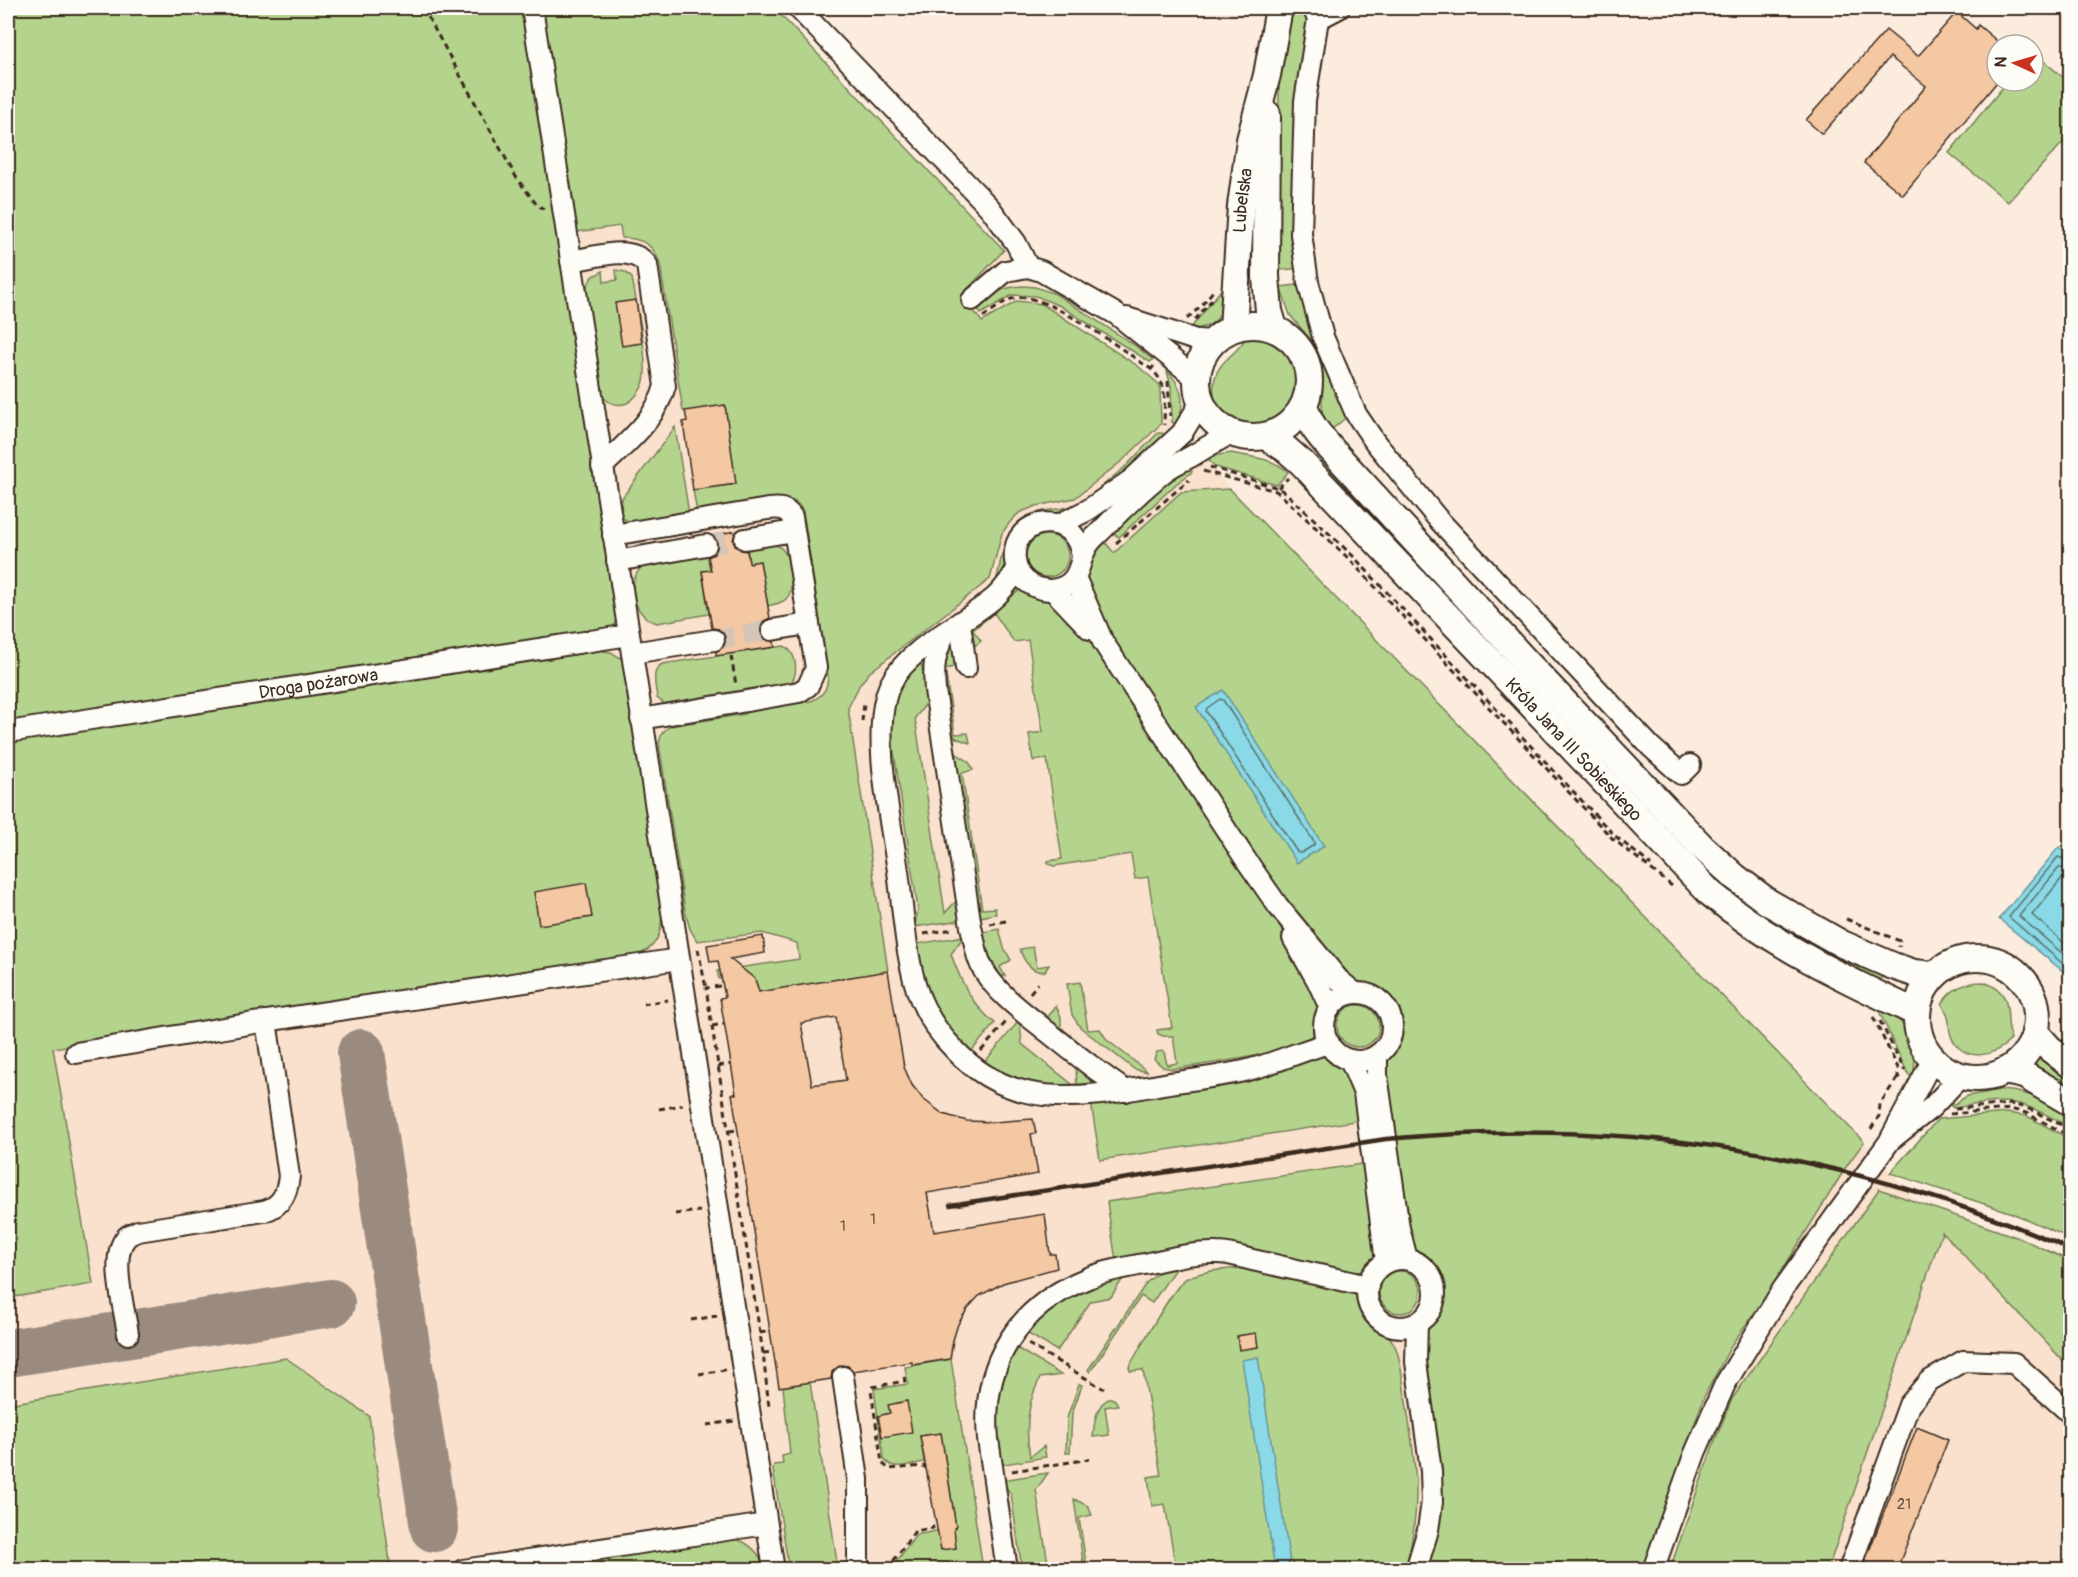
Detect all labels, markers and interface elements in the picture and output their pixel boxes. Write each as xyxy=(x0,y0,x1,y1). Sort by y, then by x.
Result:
north arrow xyxy=(1985,33,2045,93)
text: N xyxy=(1991,56,2011,68)
street label: Lubelska xyxy=(1228,166,1258,234)
street label: Droga pożarowa xyxy=(257,663,380,704)
street label: Króla Jana III Sobieskiego xyxy=(1500,673,1648,826)
house number: 1 xyxy=(870,1210,876,1229)
house number: 1 xyxy=(840,1217,846,1236)
house number: 21 xyxy=(1897,1495,1911,1514)

